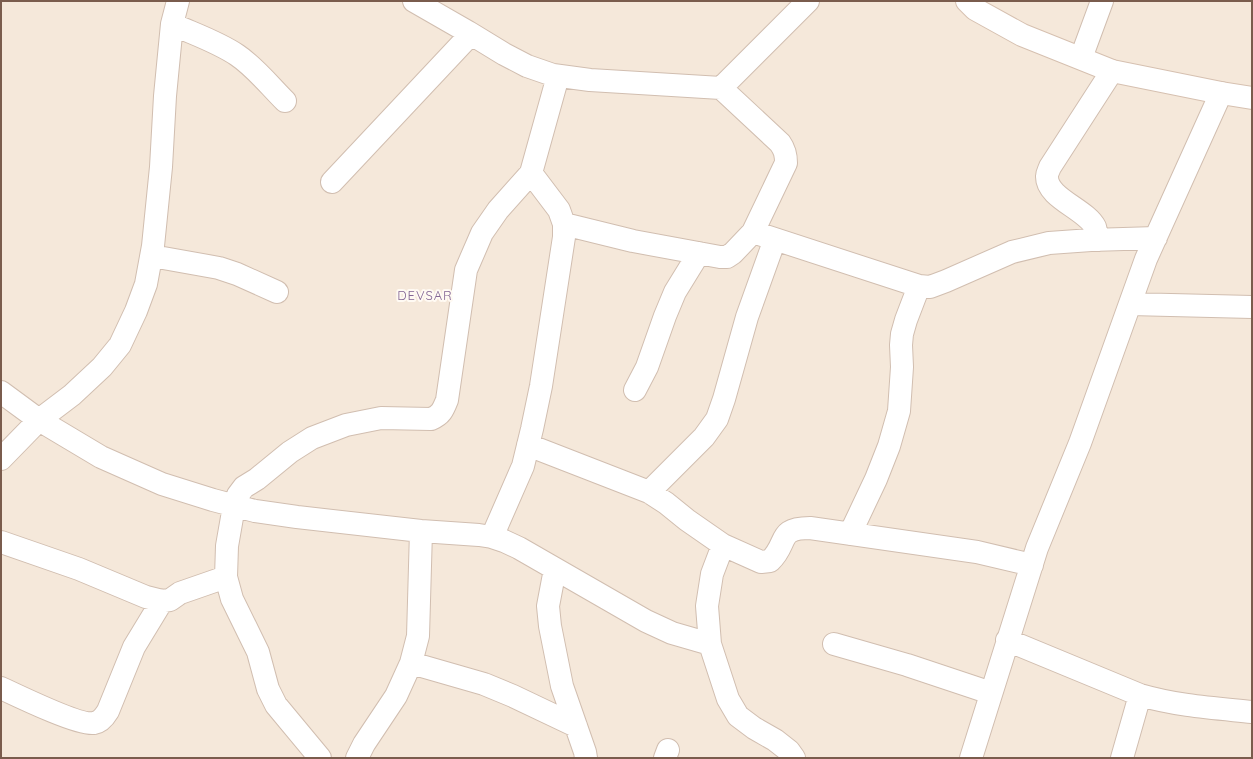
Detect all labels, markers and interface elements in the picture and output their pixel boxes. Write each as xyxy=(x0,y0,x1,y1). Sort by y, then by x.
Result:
district label: DEVSAR xyxy=(397,287,453,303)

